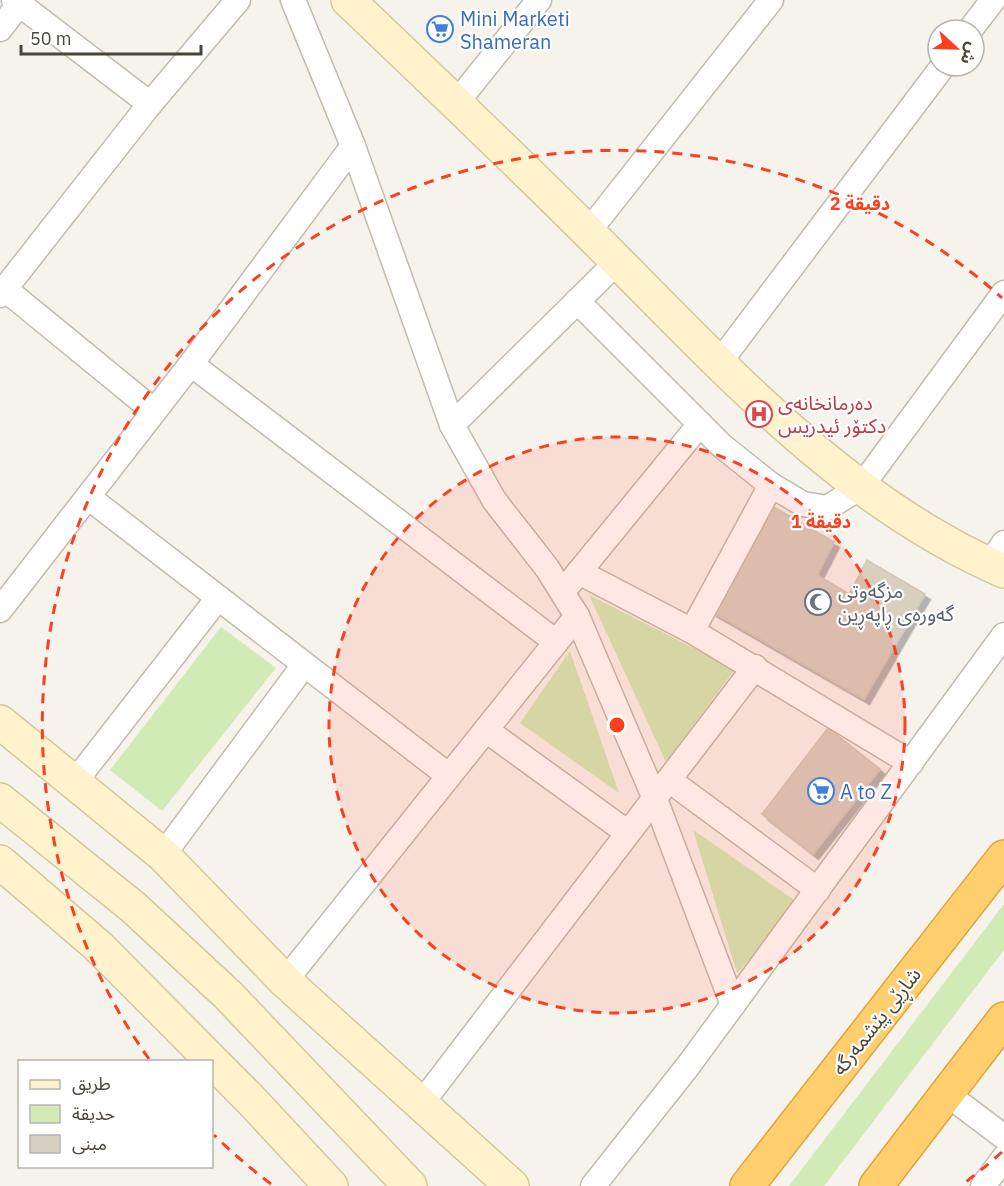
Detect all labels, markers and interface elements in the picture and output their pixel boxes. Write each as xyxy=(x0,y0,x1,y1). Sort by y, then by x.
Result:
place label: Mini Marketi Shameran xyxy=(460,5,570,55)
supermarket icon: Mini Marketi Shameran xyxy=(425,14,455,44)
scale bar xyxy=(21,18,201,56)
north arrow xyxy=(926,18,986,78)
text: 50 m xyxy=(30,27,72,50)
text: ش xyxy=(957,40,983,68)
text: 2 دقيقة xyxy=(830,192,890,215)
place label: دەرمانخانەی دکتۆر ئیدریس xyxy=(778,389,886,439)
hospital icon: دەرمانخانەی دکتۆر ئیدریس xyxy=(744,399,774,429)
text: 1 دقيقة xyxy=(791,510,851,533)
place label: مزگەوتی گەورەی ڕاپەڕین xyxy=(838,577,955,631)
mosque icon: مزگەوتی گەورەی ڕاپەڕین xyxy=(803,587,833,617)
centre of rings xyxy=(607,715,627,735)
supermarket icon: A to Z xyxy=(806,776,836,806)
place label: A to Z xyxy=(840,778,892,805)
street label: شاڕێی پێشمەرگە xyxy=(825,962,930,1083)
legend xyxy=(18,1060,213,1168)
text: طريق xyxy=(72,1072,111,1095)
text: حديقة xyxy=(72,1102,115,1125)
text: مبنى xyxy=(72,1132,107,1155)

